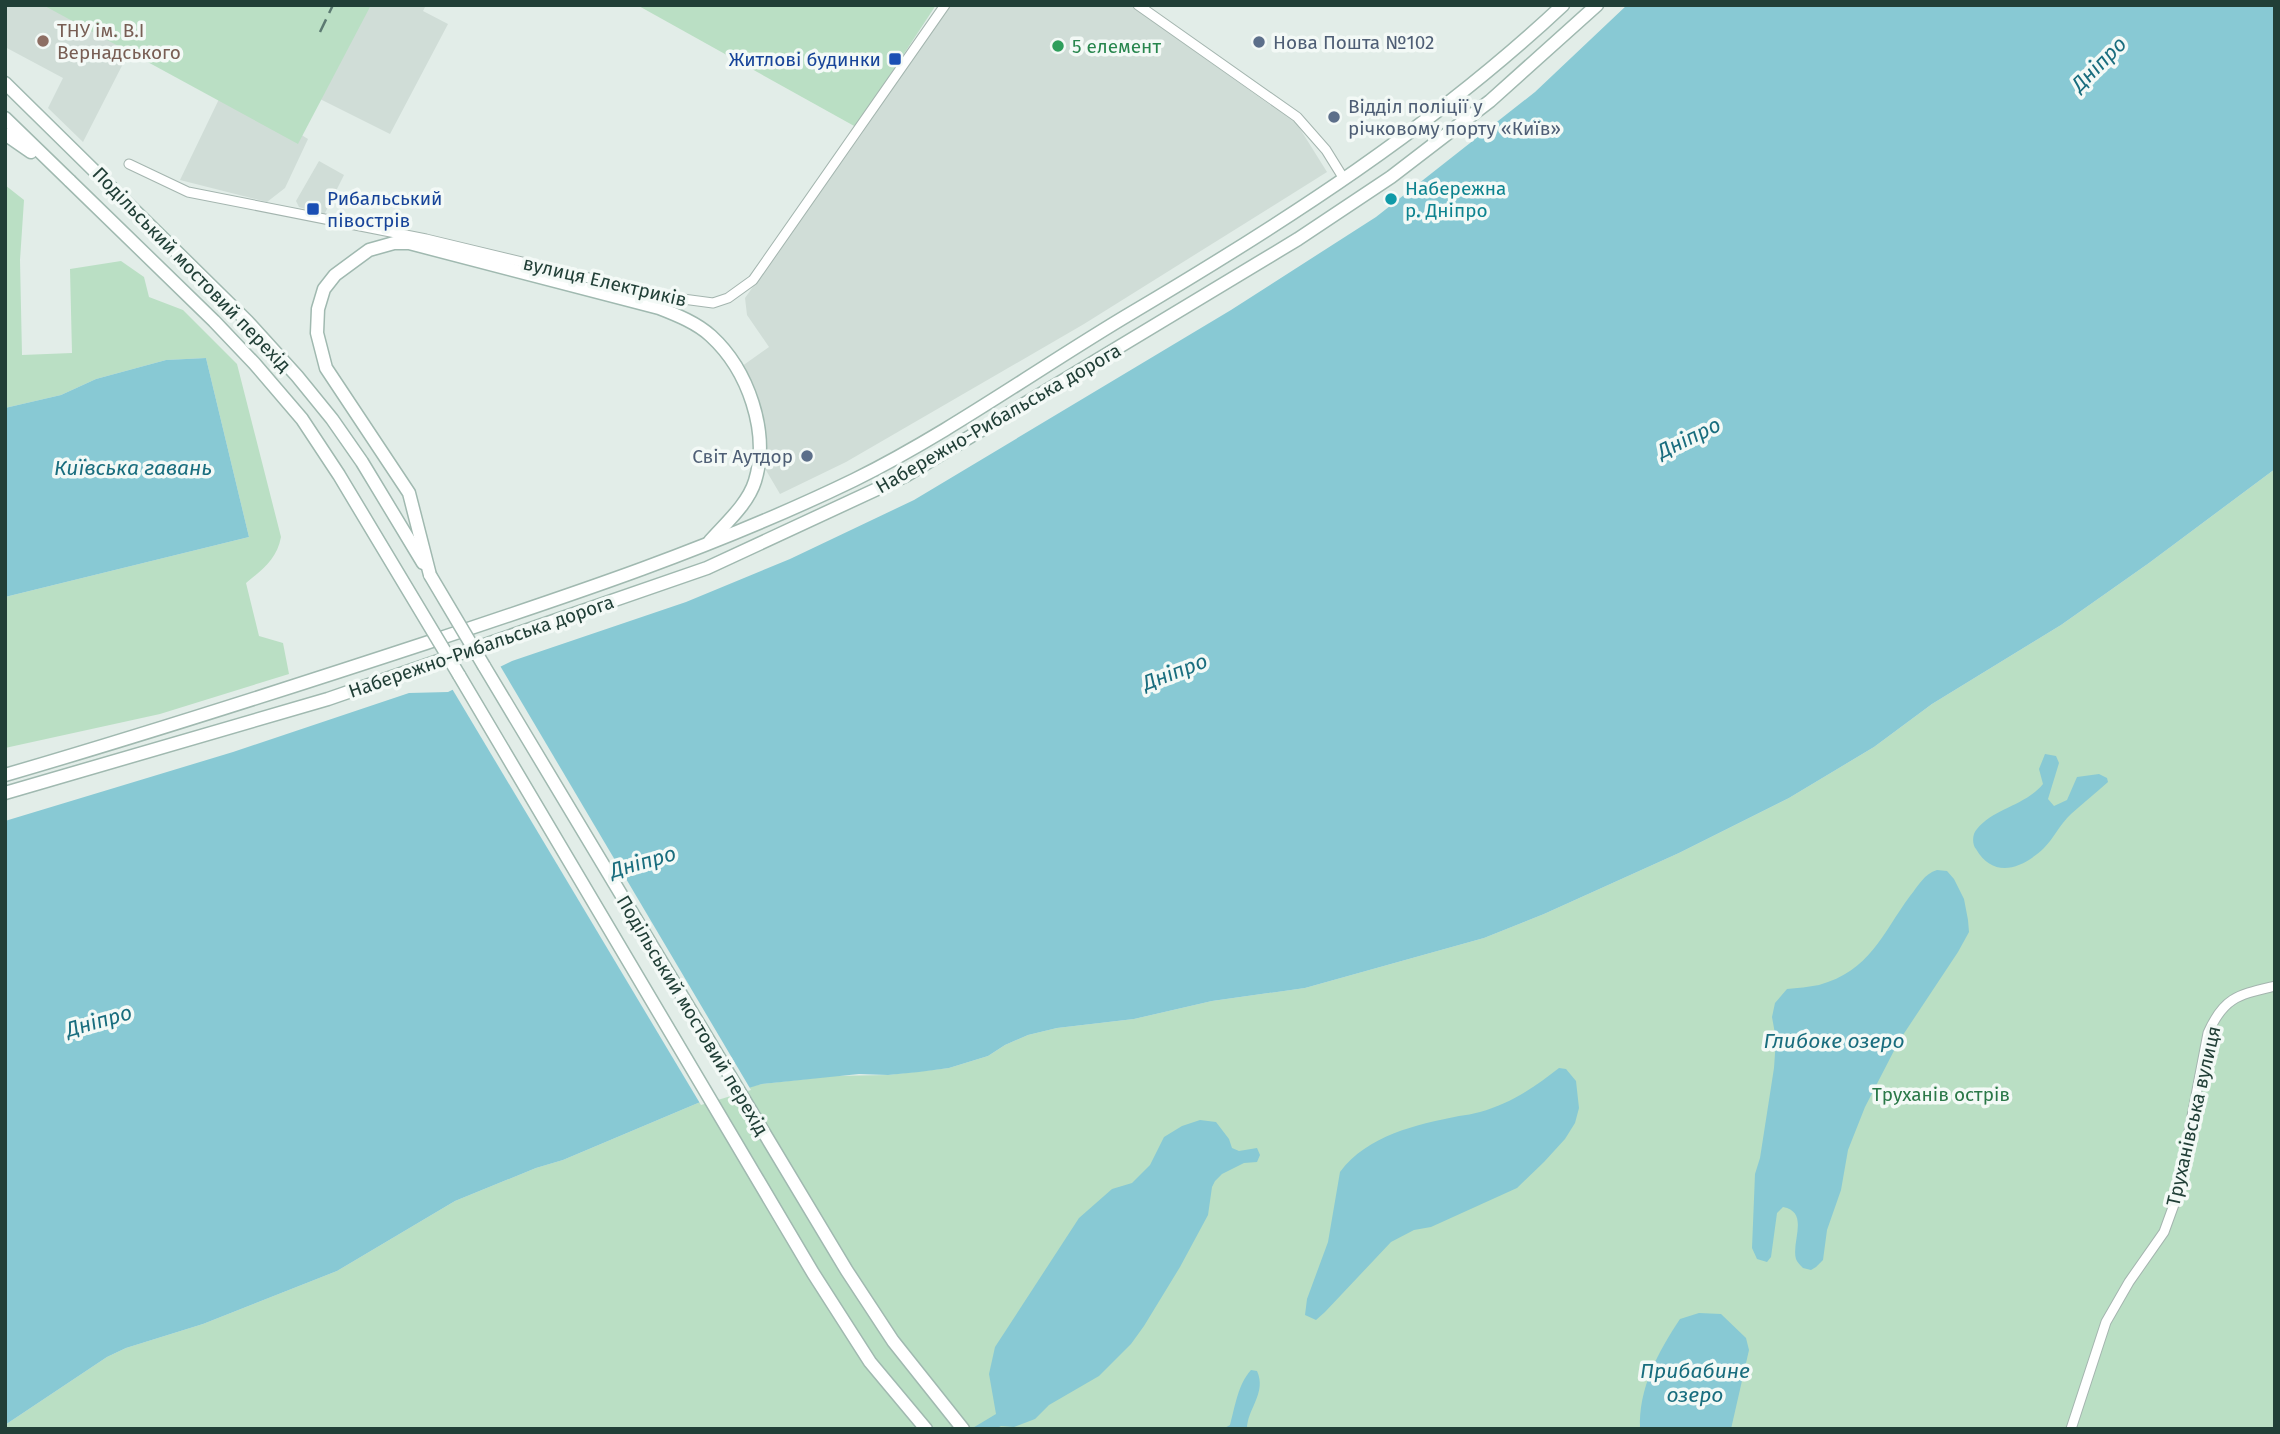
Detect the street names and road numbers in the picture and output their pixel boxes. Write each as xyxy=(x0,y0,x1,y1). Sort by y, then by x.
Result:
street label: Подільський мостовий перехід xyxy=(88,162,296,377)
street label: вулиця Електриків xyxy=(521,251,689,311)
street label: Набережно-Рибальська дорога xyxy=(872,339,1125,498)
street label: Набережно-Рибальська дорога xyxy=(345,590,617,703)
street label: Подільський мостовий перехід xyxy=(612,891,773,1139)
street label: Труханівська вулиця xyxy=(2162,1024,2225,1208)

